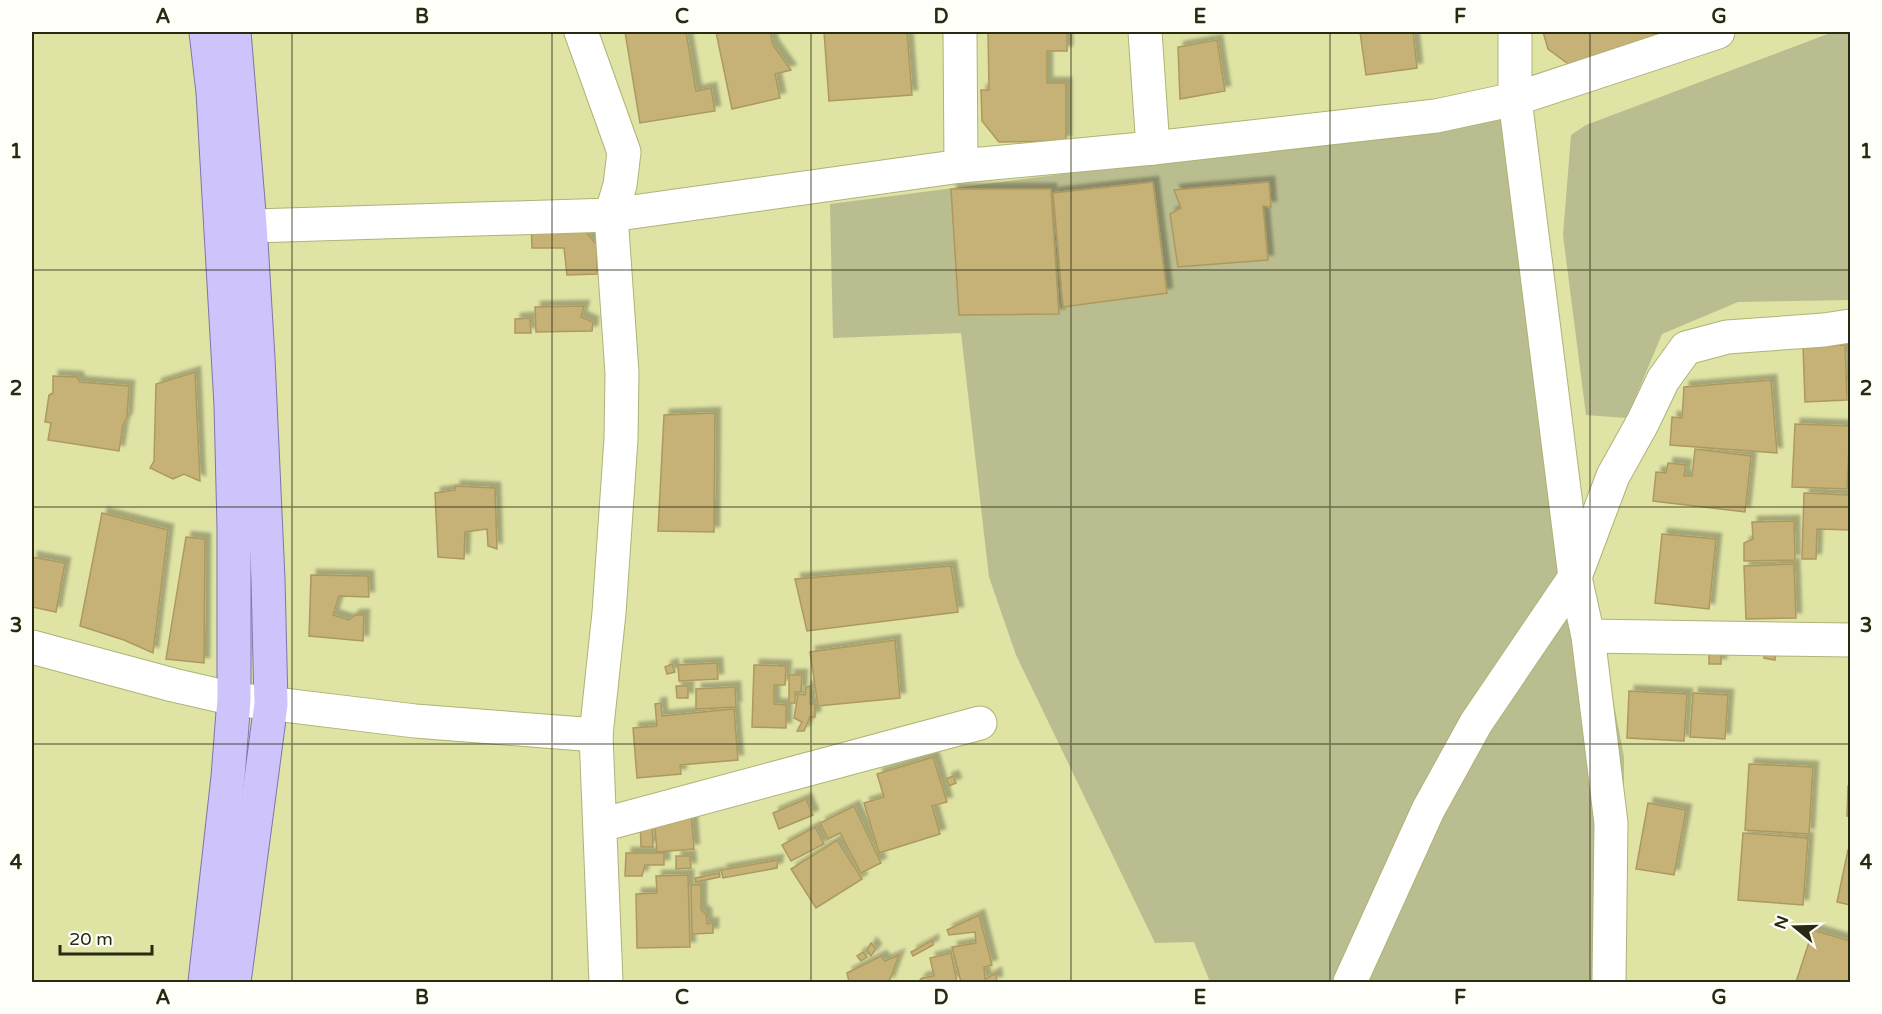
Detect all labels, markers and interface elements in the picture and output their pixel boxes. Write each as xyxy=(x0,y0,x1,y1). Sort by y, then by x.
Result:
text: A xyxy=(156,5,171,29)
text: B xyxy=(415,5,429,29)
text: C xyxy=(675,5,689,29)
text: D xyxy=(933,5,949,29)
text: E xyxy=(1194,5,1207,29)
text: F xyxy=(1454,5,1466,29)
text: G xyxy=(1711,5,1727,29)
text: 1 xyxy=(10,140,22,164)
text: 1 xyxy=(1860,140,1872,164)
text: 2 xyxy=(10,377,22,401)
text: 2 xyxy=(1860,377,1872,401)
text: 3 xyxy=(10,614,22,638)
text: 3 xyxy=(1860,614,1872,638)
text: 4 xyxy=(10,851,23,875)
text: 4 xyxy=(1860,851,1873,875)
north arrow xyxy=(1765,897,1825,957)
text: N xyxy=(1770,913,1793,932)
scale bar xyxy=(60,918,152,956)
text: 20 m xyxy=(69,928,113,950)
text: A xyxy=(156,986,171,1010)
text: B xyxy=(415,986,429,1010)
text: C xyxy=(675,986,689,1010)
text: D xyxy=(933,986,949,1010)
text: E xyxy=(1194,986,1207,1010)
text: F xyxy=(1454,986,1466,1010)
text: G xyxy=(1711,986,1727,1010)

